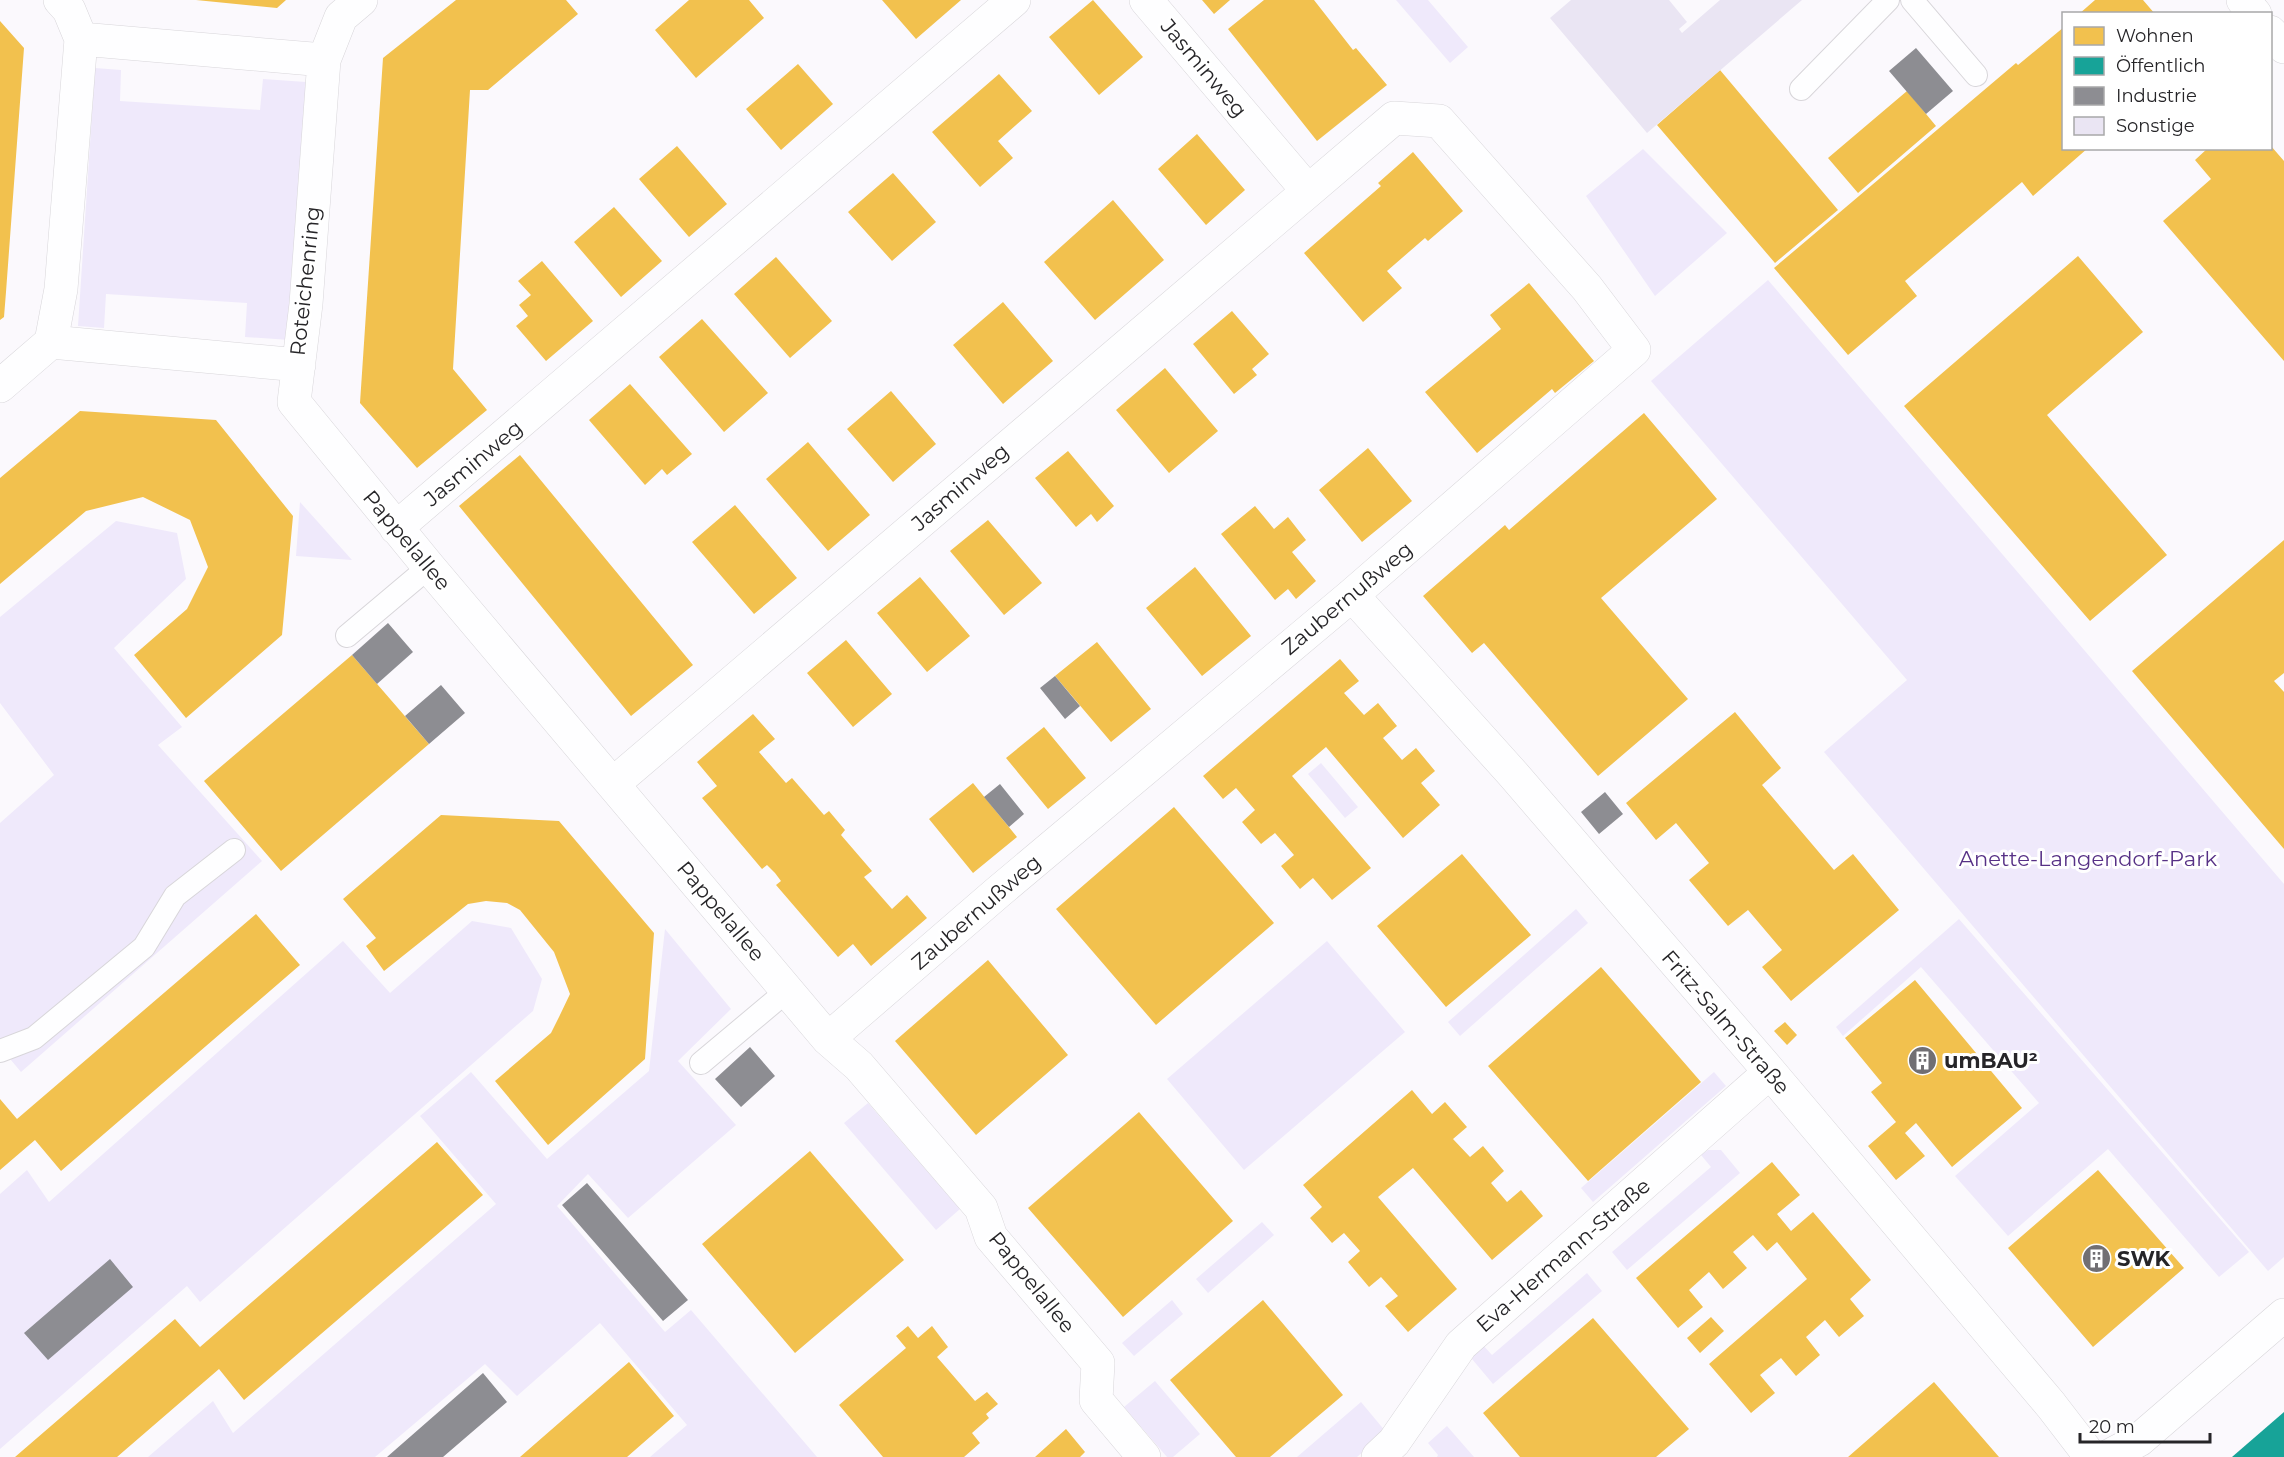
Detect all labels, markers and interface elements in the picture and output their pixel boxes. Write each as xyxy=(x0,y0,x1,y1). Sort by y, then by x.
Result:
legend xyxy=(2062,12,2272,150)
street label: Jasminweg xyxy=(1155,13,1252,122)
text: Wohnen xyxy=(2116,25,2194,47)
text: Öffentlich xyxy=(2116,55,2205,77)
text: Industrie xyxy=(2116,85,2197,107)
text: Sonstige xyxy=(2116,115,2195,137)
street label: Roteichenring xyxy=(285,205,325,357)
street label: Jasminweg xyxy=(418,415,527,512)
street label: Jasminweg xyxy=(906,438,1014,537)
street label: Pappelallee xyxy=(358,485,456,595)
street label: Zaubernußweg xyxy=(1277,536,1417,660)
park label: Anette-Langendorf-Park xyxy=(1959,846,2218,871)
street label: Zaubernußweg xyxy=(906,849,1046,975)
street label: Pappelallee xyxy=(672,856,770,966)
street label: Fritz-Salm-Straße xyxy=(1657,945,1795,1099)
building icon: umBAU² xyxy=(1907,1044,1939,1076)
place label: umBAU² xyxy=(1944,1048,2038,1073)
street label: Eva-Hermann-Straße xyxy=(1471,1173,1655,1337)
street label: Pappelallee xyxy=(984,1226,1080,1338)
building icon: SWK xyxy=(2080,1242,2112,1274)
place label: SWK xyxy=(2117,1246,2171,1271)
scale bar xyxy=(2080,1406,2210,1444)
text: 20 m xyxy=(2089,1416,2135,1438)

